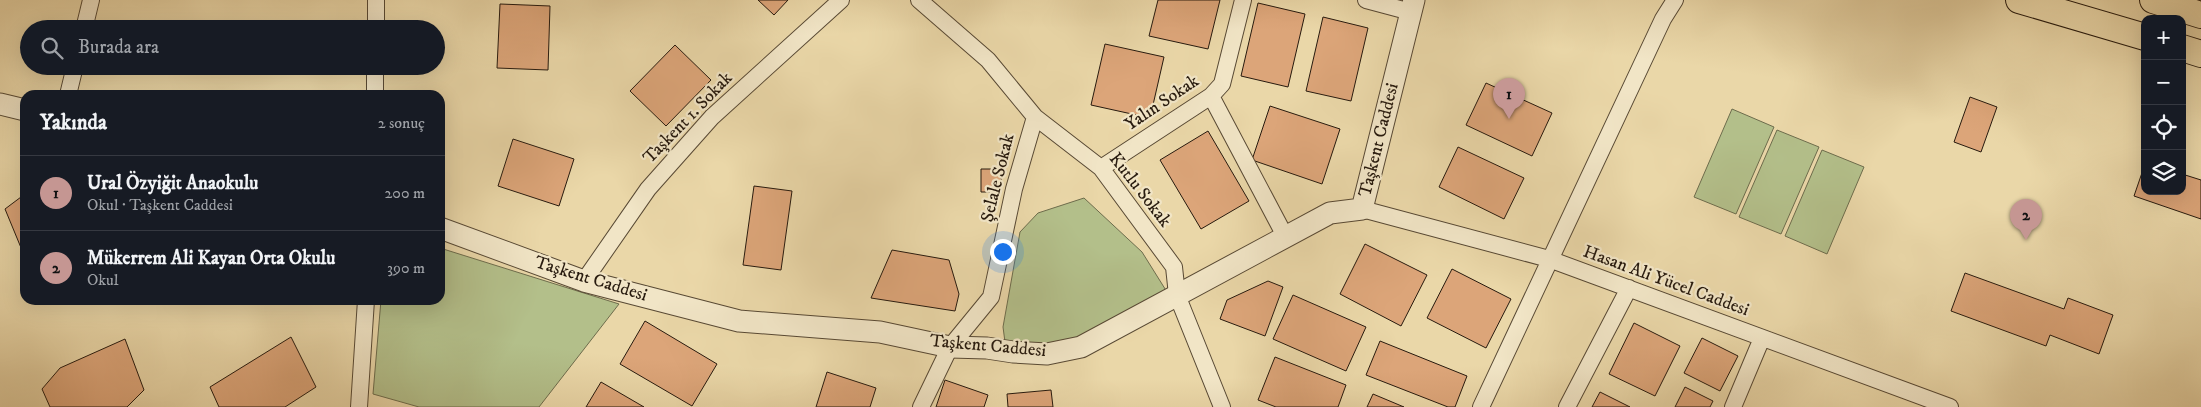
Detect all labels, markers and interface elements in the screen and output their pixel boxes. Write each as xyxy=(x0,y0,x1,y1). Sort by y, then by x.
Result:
map controls xyxy=(2141,15,2186,195)
button: + xyxy=(2141,15,2186,60)
search box xyxy=(20,20,445,75)
icon: search xyxy=(38,34,66,62)
text: Burada ara xyxy=(78,36,159,59)
button: − xyxy=(2141,60,2186,105)
street label: Taşkent 1. Sokak xyxy=(639,67,737,169)
street label: Yalın Sokak xyxy=(1121,70,1203,136)
pin: 1 xyxy=(1493,78,1525,119)
street label: Taşkent Caddesi xyxy=(1354,81,1404,199)
button: locate xyxy=(2141,105,2186,150)
text: Yakında xyxy=(40,110,107,136)
text: 2 sonuç xyxy=(378,113,425,133)
street label: Şelale Sokak xyxy=(976,131,1020,224)
street label: Kutlu Sokak xyxy=(1104,148,1176,232)
button: layers xyxy=(2141,150,2186,195)
text: Ural Özyiğit Anaokulu xyxy=(87,172,259,195)
text: 1 xyxy=(53,183,59,203)
text: 200 m xyxy=(384,183,425,203)
text: Okul · Taşkent Caddesi xyxy=(87,195,233,215)
pin: 2 xyxy=(2010,199,2042,240)
your location xyxy=(990,239,1016,265)
street label: Hasan Ali Yücel Caddesi xyxy=(1580,241,1752,321)
text: Mükerrem Ali Kayan Orta Okulu xyxy=(87,247,335,270)
street label: Taşkent Caddesi xyxy=(532,251,650,307)
text: 2 xyxy=(52,258,60,278)
text: 390 m xyxy=(387,258,425,278)
text: Okul xyxy=(87,270,119,290)
street label: Taşkent Caddesi xyxy=(929,330,1047,362)

